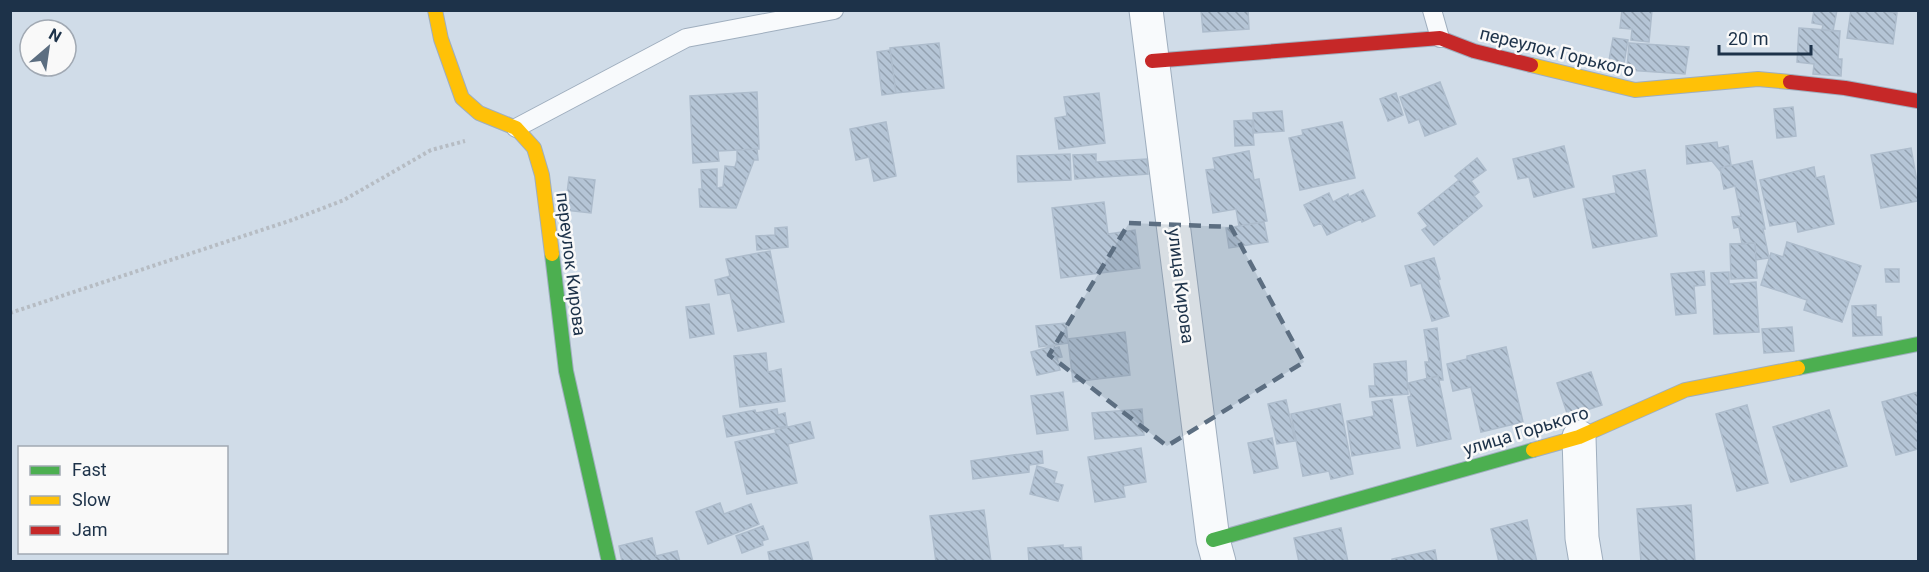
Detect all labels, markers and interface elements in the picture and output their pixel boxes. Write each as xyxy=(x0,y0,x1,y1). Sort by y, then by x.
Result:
north arrow xyxy=(18,18,78,78)
scale bar xyxy=(1719,18,1810,56)
street label: переулок Горького xyxy=(1478,22,1637,81)
text: N xyxy=(45,24,65,46)
text: 20 m xyxy=(1728,28,1768,49)
street label: переулок Кирова xyxy=(552,191,591,337)
street label: улица Кирова xyxy=(1164,227,1199,345)
street label: улица Горького xyxy=(1461,401,1591,460)
legend xyxy=(18,446,228,554)
text: Fast xyxy=(72,459,107,480)
text: Slow xyxy=(72,489,111,510)
text: Jam xyxy=(72,519,108,540)

